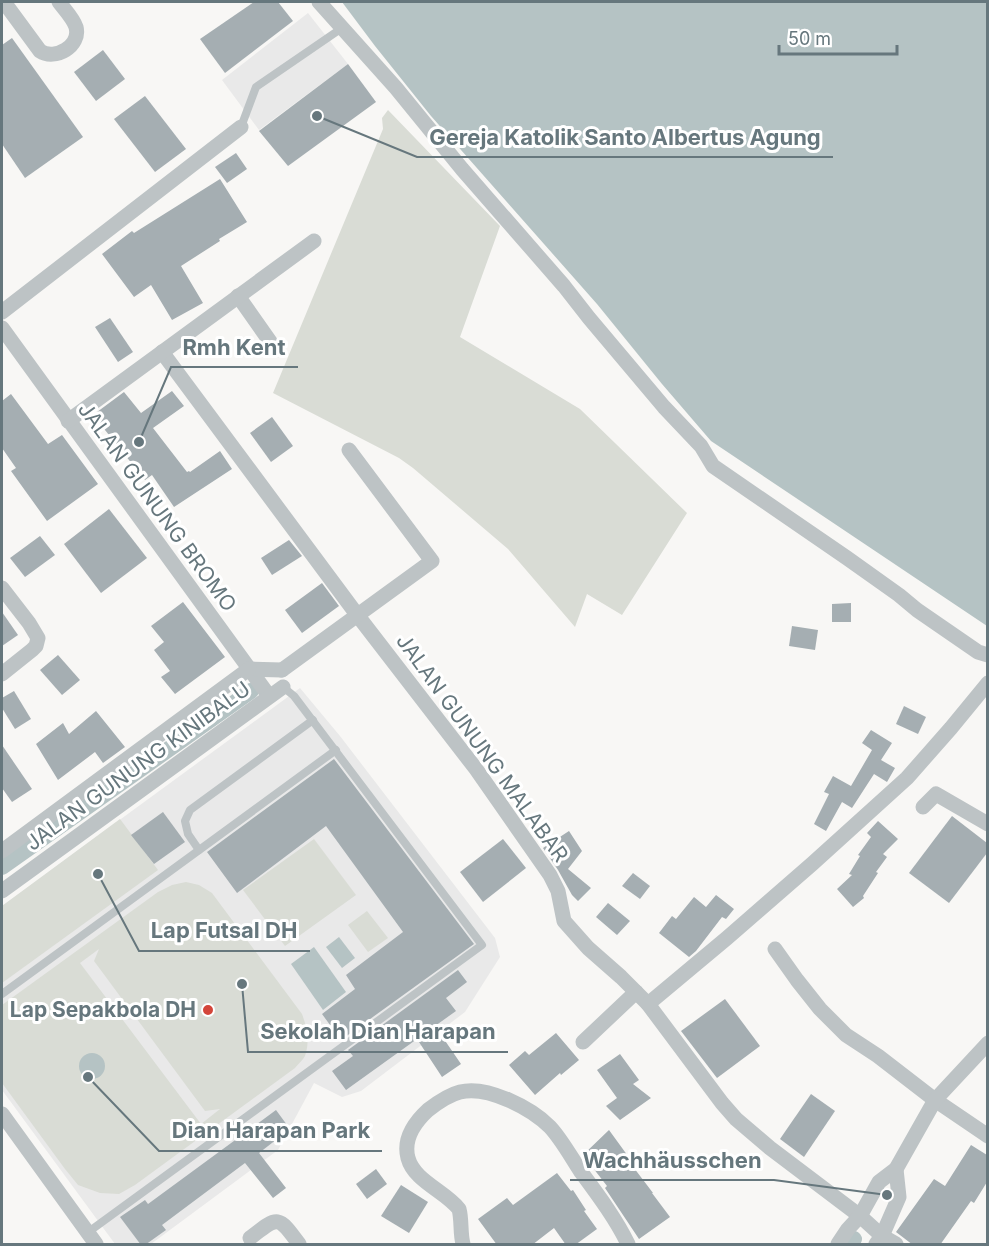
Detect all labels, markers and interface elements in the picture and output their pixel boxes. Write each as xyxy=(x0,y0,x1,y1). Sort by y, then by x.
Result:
scale bar xyxy=(779,18,898,56)
text: 50 m xyxy=(788,28,831,49)
callout: Gereja Katolik Santo Albertus Agung xyxy=(417,117,833,157)
text: Gereja Katolik Santo Albertus Agung xyxy=(429,124,821,150)
callout: Rmh Kent xyxy=(171,327,298,367)
text: Rmh Kent xyxy=(182,334,286,360)
street label: JALAN GUNUNG BROMO xyxy=(73,397,242,616)
street label: JALAN GUNUNG MALABAR xyxy=(391,629,574,867)
street label: JALAN GUNUNG KINIBALU xyxy=(21,676,255,855)
callout: Lap Futsal DH xyxy=(139,911,310,951)
text: Lap Futsal DH xyxy=(151,917,297,943)
place label: Lap Sepakbola DH xyxy=(10,997,196,1022)
marker: Lap Sepakbola DH xyxy=(201,1003,215,1017)
callout: Sekolah Dian Harapan xyxy=(248,1012,508,1052)
text: Sekolah Dian Harapan xyxy=(260,1018,496,1044)
callout: Dian Harapan Park xyxy=(159,1111,382,1151)
text: Dian Harapan Park xyxy=(172,1117,371,1143)
callout: Wachhäusschen xyxy=(570,1140,774,1180)
text: Wachhäusschen xyxy=(582,1147,762,1173)

